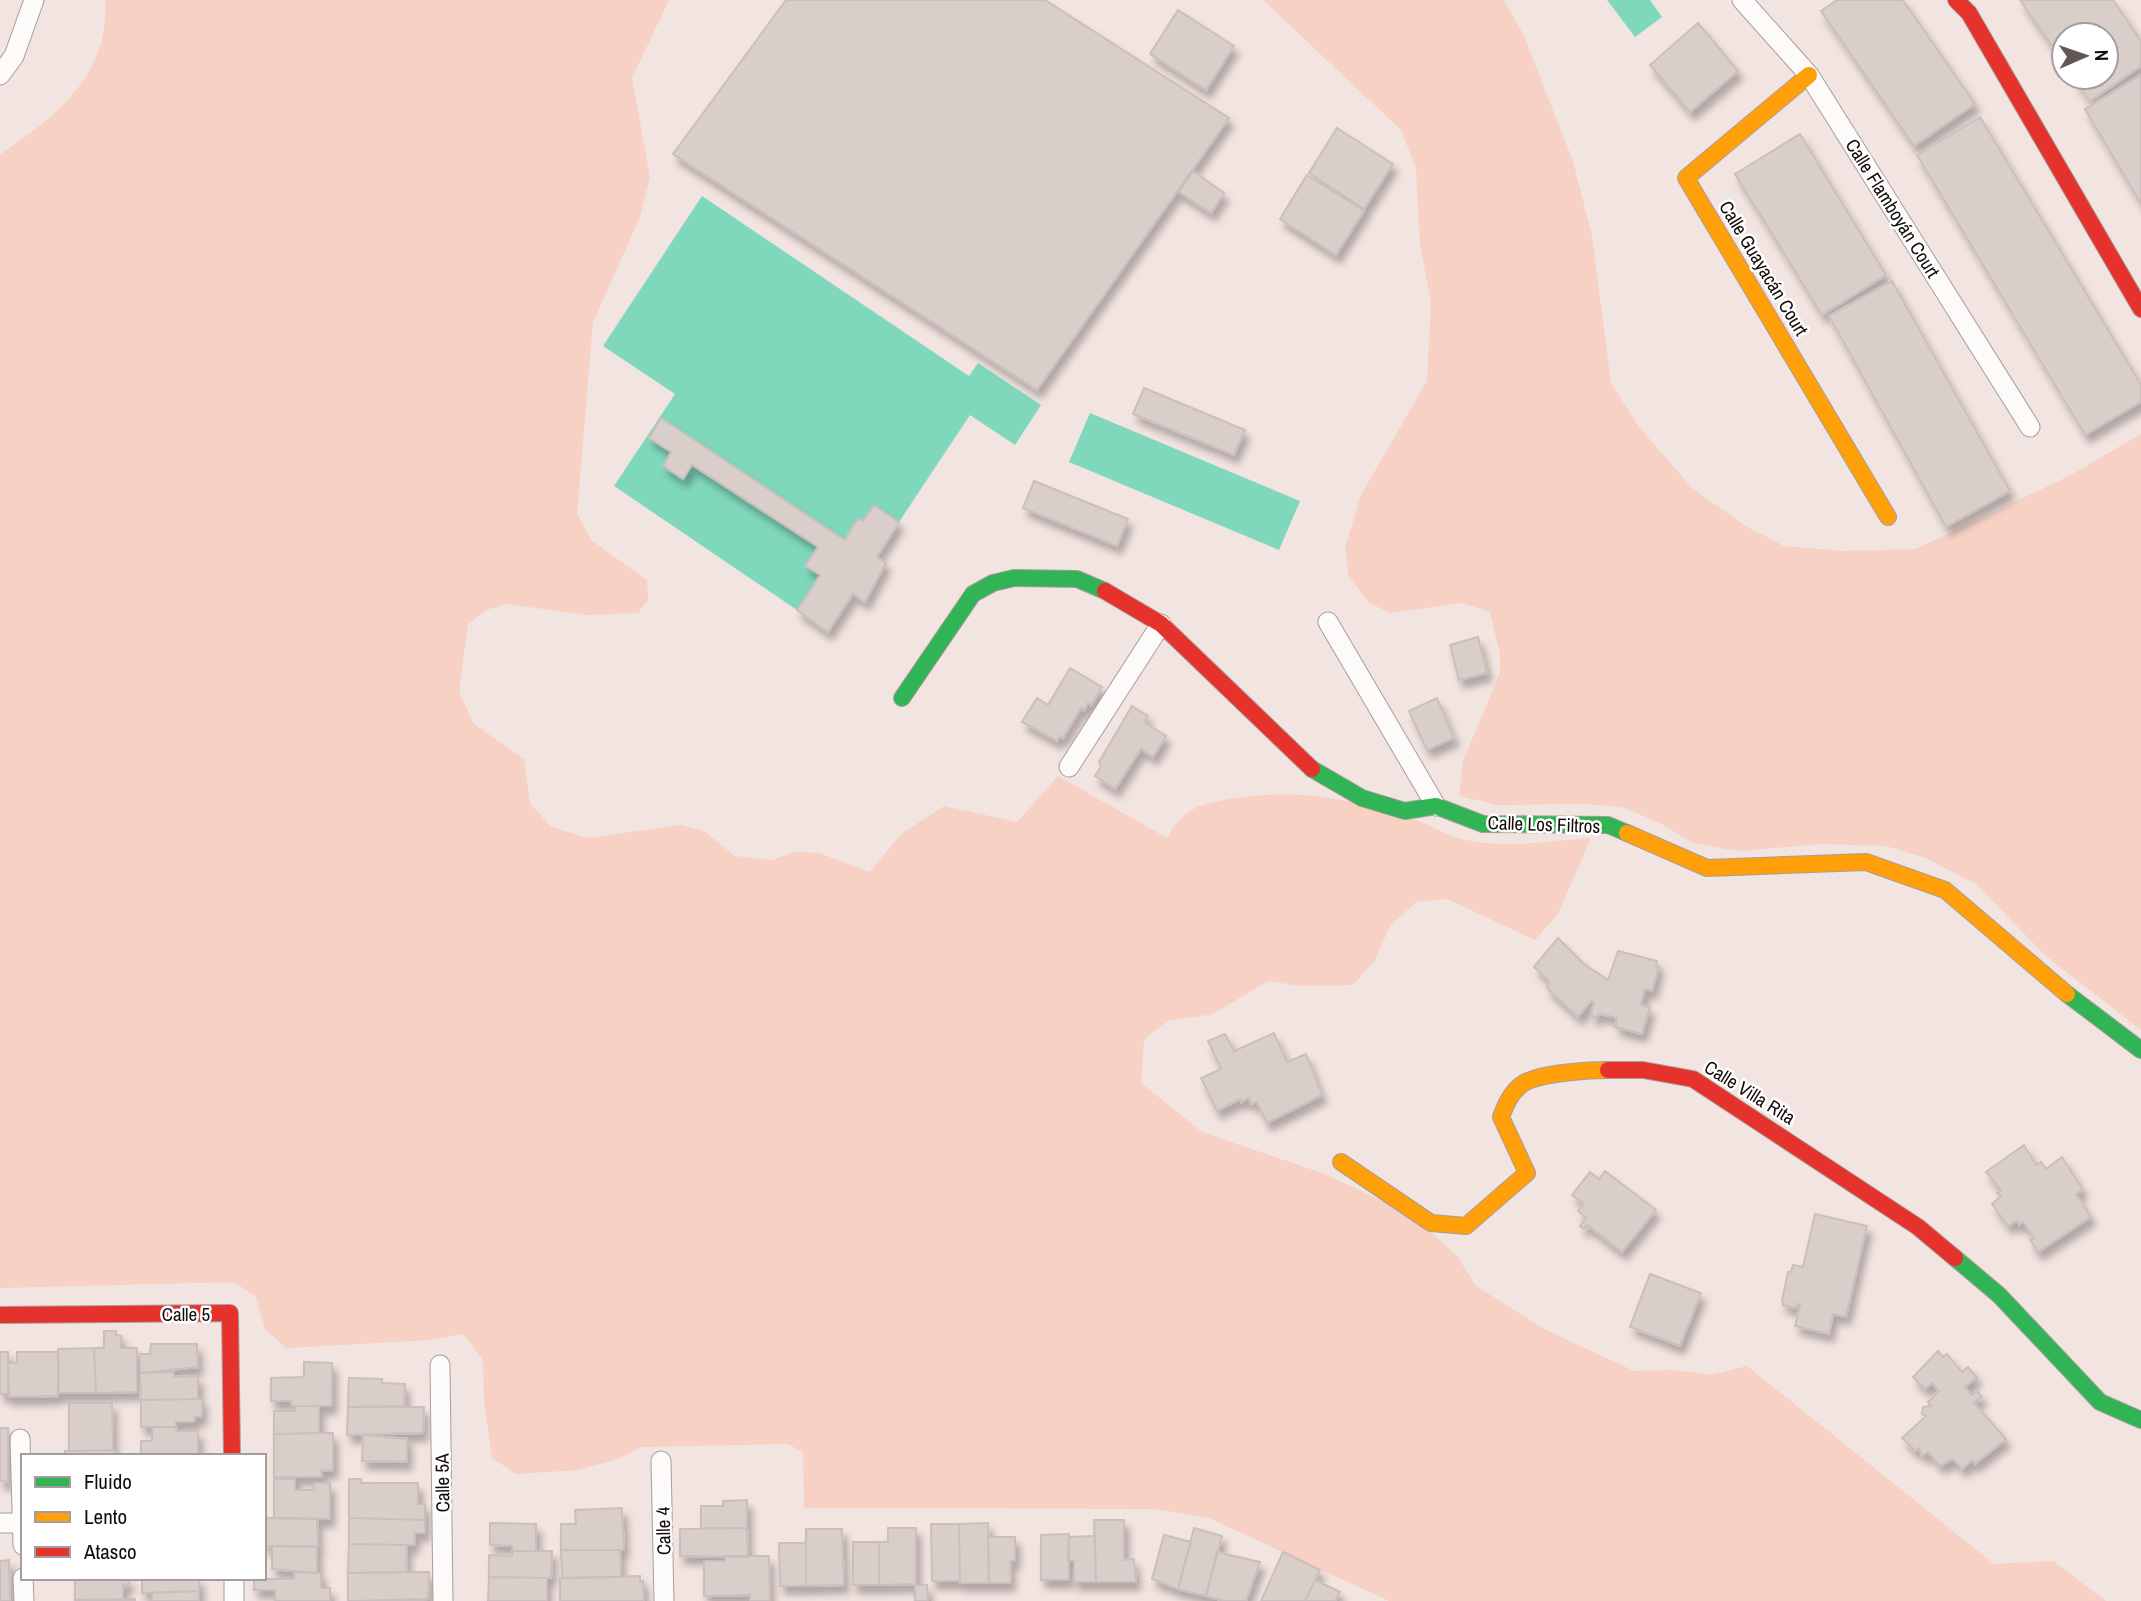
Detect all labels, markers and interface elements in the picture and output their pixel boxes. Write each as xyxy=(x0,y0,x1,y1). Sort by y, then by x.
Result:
north arrow xyxy=(2050,21,2120,91)
text: N xyxy=(2089,49,2115,61)
street label: Calle Flamboyán Court xyxy=(1840,134,1947,283)
street label: Calle Guayacán Court xyxy=(1713,196,1815,341)
street label: Calle Los Filtros xyxy=(1487,809,1601,839)
street label: Calle Villa Rita xyxy=(1700,1054,1801,1130)
street label: Calle 5 xyxy=(162,1301,211,1327)
street label: Calle 5A xyxy=(428,1453,456,1513)
legend xyxy=(21,1454,266,1580)
text: Fluido xyxy=(84,1467,132,1496)
text: Lento xyxy=(84,1502,127,1531)
street label: Calle 4 xyxy=(650,1506,676,1555)
text: Atasco xyxy=(83,1537,137,1566)

